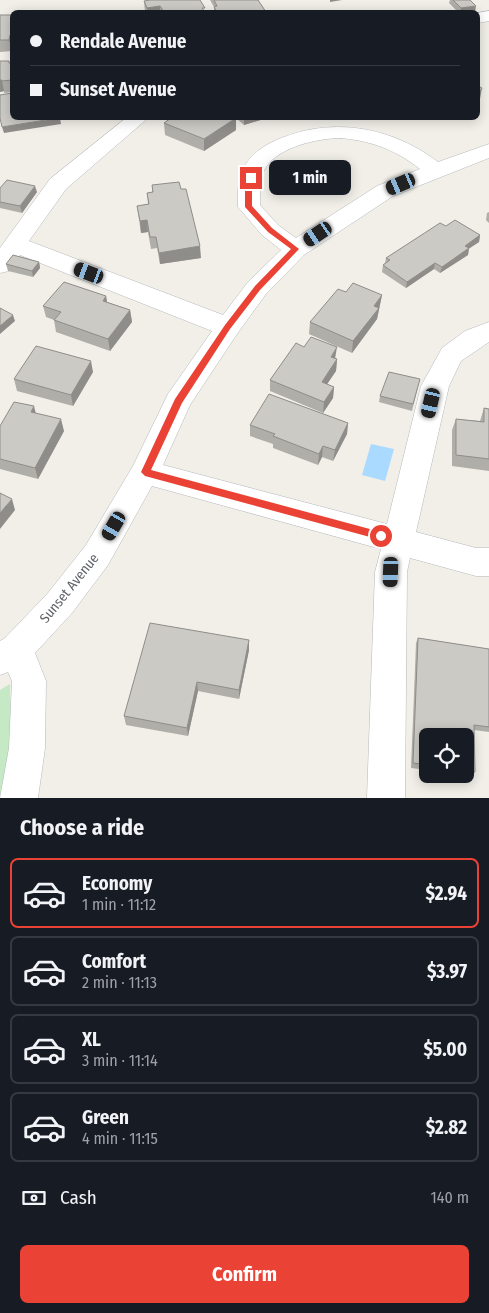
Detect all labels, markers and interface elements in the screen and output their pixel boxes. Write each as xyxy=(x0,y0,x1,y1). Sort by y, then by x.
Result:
text: Rendale Avenue xyxy=(60,30,186,53)
text: Sunset Avenue xyxy=(60,78,176,101)
callout: 1 min xyxy=(268,160,351,196)
route end xyxy=(240,167,262,189)
text: 1 min xyxy=(293,168,327,187)
car xyxy=(384,171,417,197)
car xyxy=(301,219,334,249)
car xyxy=(72,261,105,285)
car xyxy=(420,387,441,419)
car xyxy=(100,509,127,543)
route start xyxy=(370,525,392,547)
street label: Sunset Avenue xyxy=(36,550,103,626)
car xyxy=(382,557,399,587)
map controls xyxy=(419,728,474,783)
button: locate xyxy=(419,728,474,783)
text: Choose a ride xyxy=(20,814,144,841)
icon: car xyxy=(22,871,67,916)
text: Economy xyxy=(82,872,152,895)
text: $2.94 xyxy=(426,882,467,905)
text: 1 min · 11:12 xyxy=(82,895,156,914)
icon: car xyxy=(22,949,67,994)
text: Comfort xyxy=(82,950,146,973)
text: $3.97 xyxy=(427,960,467,983)
text: 2 min · 11:13 xyxy=(82,973,157,992)
icon: car xyxy=(22,1027,67,1072)
text: XL xyxy=(82,1028,101,1051)
text: $5.00 xyxy=(423,1038,467,1061)
text: 3 min · 11:14 xyxy=(82,1051,158,1070)
icon: car xyxy=(22,1105,67,1150)
text: Green xyxy=(82,1106,129,1129)
text: $2.82 xyxy=(426,1116,467,1139)
text: 4 min · 11:15 xyxy=(82,1129,158,1148)
icon: cash xyxy=(20,1184,48,1212)
text: Cash xyxy=(60,1186,97,1209)
text: 140 m xyxy=(431,1188,469,1207)
button: Confirm xyxy=(20,1245,469,1303)

